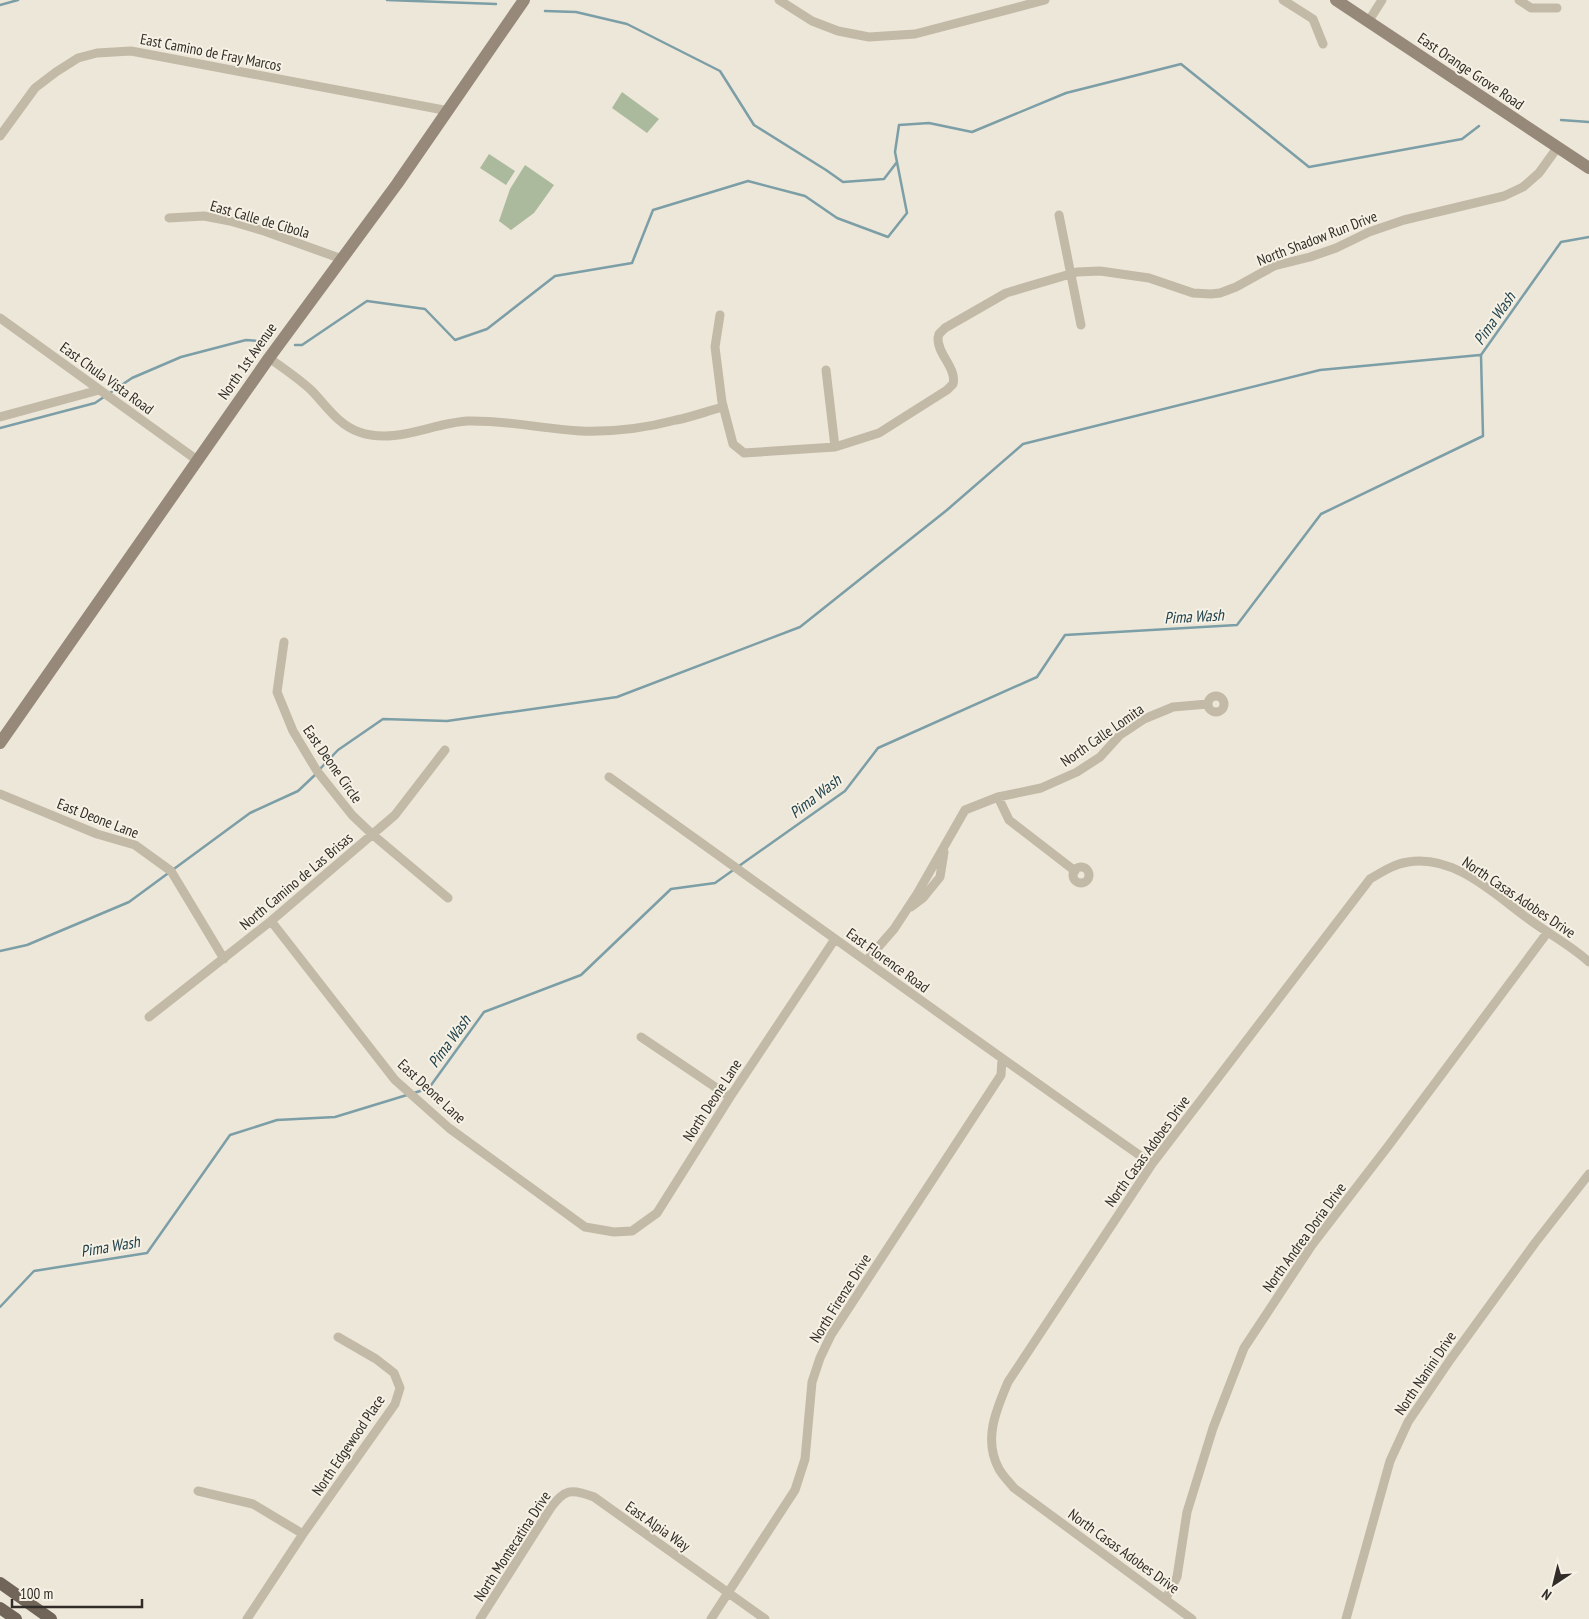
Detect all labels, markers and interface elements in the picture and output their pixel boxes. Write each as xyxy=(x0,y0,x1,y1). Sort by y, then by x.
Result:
street label: East Orange Grove Road xyxy=(1414,28,1528,114)
street label: East Camino de Fray Marcos xyxy=(139,29,283,75)
street label: East Calle de Cibola xyxy=(208,196,312,242)
street label: North Shadow Run Drive xyxy=(1254,206,1380,270)
water label: Pima Wash xyxy=(1469,287,1520,348)
street label: North 1st Avenue xyxy=(214,319,280,403)
street label: East Chula Vista Road xyxy=(56,338,158,418)
water label: Pima Wash xyxy=(1164,604,1225,628)
street label: North Calle Lomita xyxy=(1057,699,1147,771)
street label: East Deone Circle xyxy=(299,721,367,807)
water label: Pima Wash xyxy=(785,769,845,822)
street label: East Deone Lane xyxy=(54,794,142,842)
street label: North Camino de Las Brisas xyxy=(236,828,356,934)
street label: North Casas Adobes Drive xyxy=(1459,852,1579,942)
street label: East Florence Road xyxy=(843,924,933,996)
water label: Pima Wash xyxy=(423,1010,475,1071)
street label: East Deone Lane xyxy=(394,1055,470,1127)
street label: North Deone Lane xyxy=(678,1055,746,1145)
street label: North Casas Adobes Drive xyxy=(1100,1092,1194,1210)
street label: North Andrea Doria Drive xyxy=(1258,1179,1350,1295)
water label: Pima Wash xyxy=(79,1231,142,1261)
street label: North Firenze Drive xyxy=(805,1250,875,1346)
street label: North Nanini Drive xyxy=(1390,1327,1460,1419)
street label: North Edgewood Place xyxy=(307,1391,389,1499)
street label: North Montecatina Drive xyxy=(469,1487,555,1605)
street label: East Alpia Way xyxy=(622,1497,694,1555)
street label: North Casas Adobes Drive xyxy=(1065,1504,1183,1598)
north arrow xyxy=(1529,1559,1579,1609)
scale bar xyxy=(12,1576,142,1608)
text: 100 m xyxy=(20,1584,53,1603)
text: N xyxy=(1538,1585,1555,1604)

